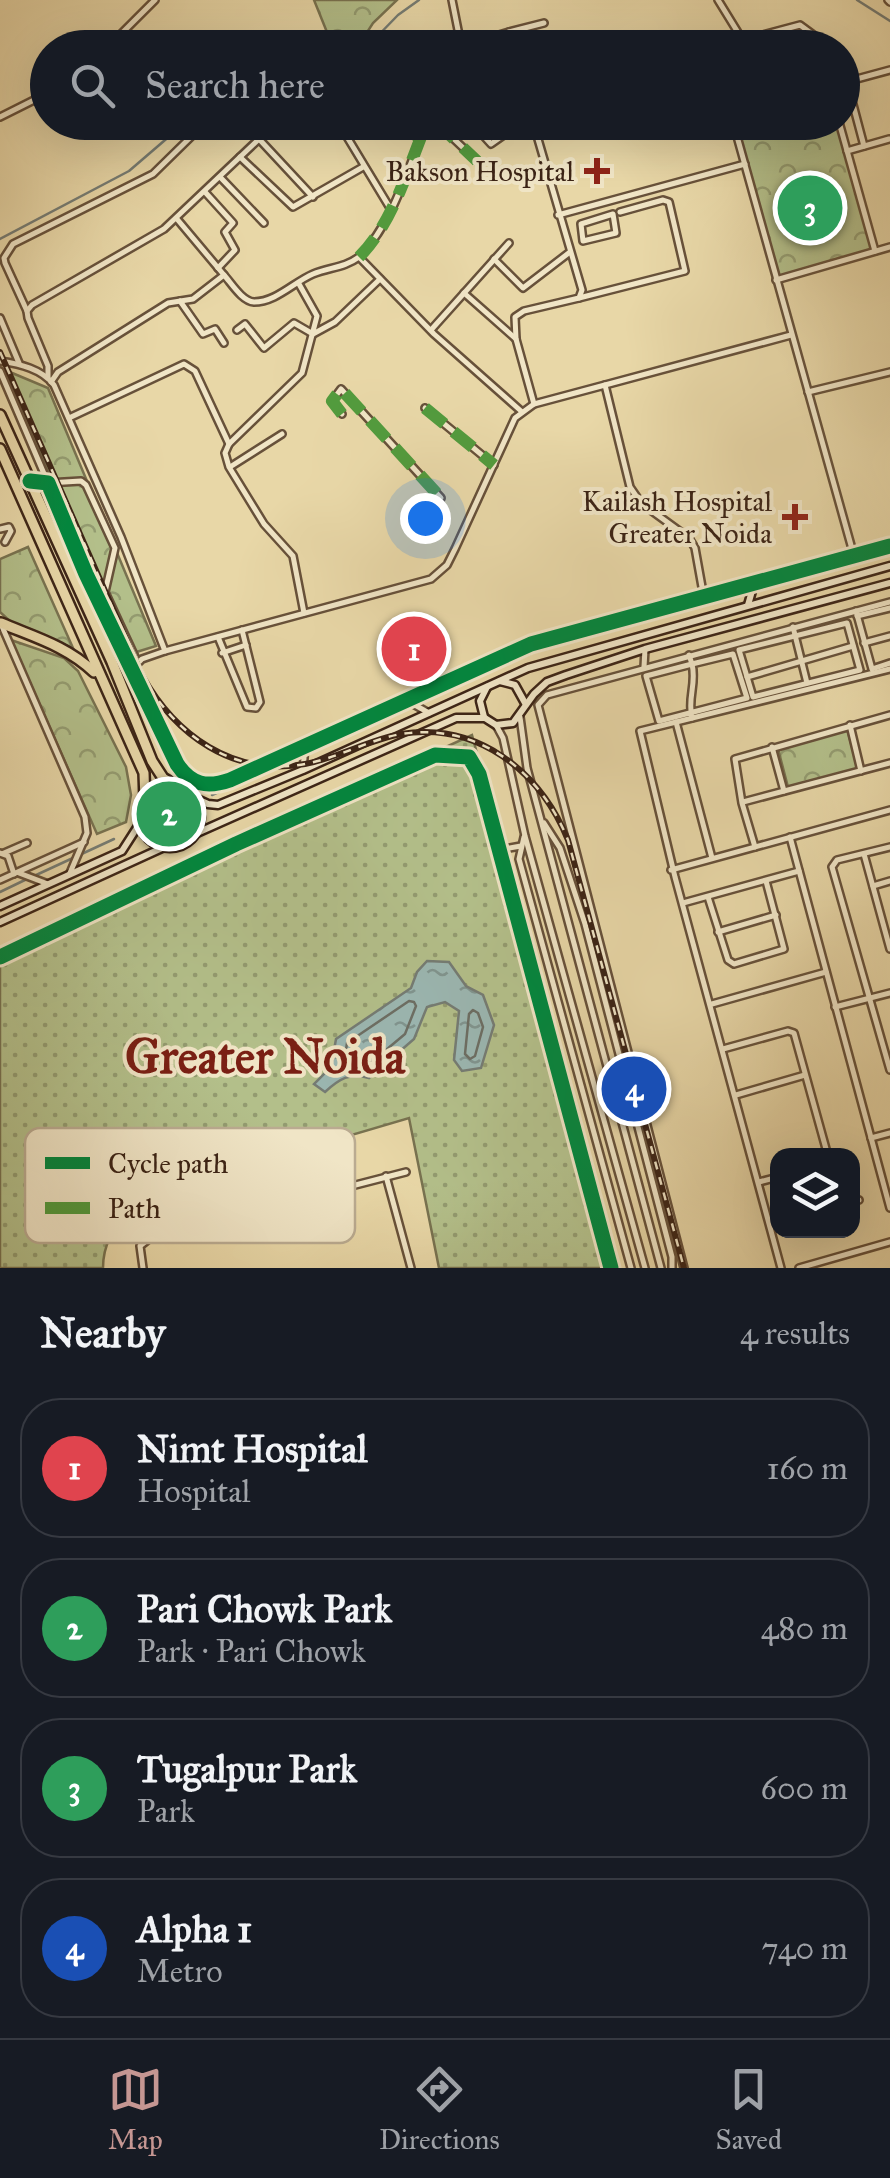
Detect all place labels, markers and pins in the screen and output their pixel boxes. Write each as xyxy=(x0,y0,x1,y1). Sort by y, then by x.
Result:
place label: Bakson Hospital xyxy=(386,154,574,189)
marker: Bakson Hospital xyxy=(584,158,610,184)
pin: 3 xyxy=(778,170,842,246)
place label: Kailash Hospital Greater Noida xyxy=(582,484,772,551)
marker: Kailash Hospital Greater Noida xyxy=(782,504,808,530)
pin: 1 xyxy=(382,612,446,686)
pin: 2 xyxy=(136,776,202,852)
pin: 4 xyxy=(602,1052,666,1126)

